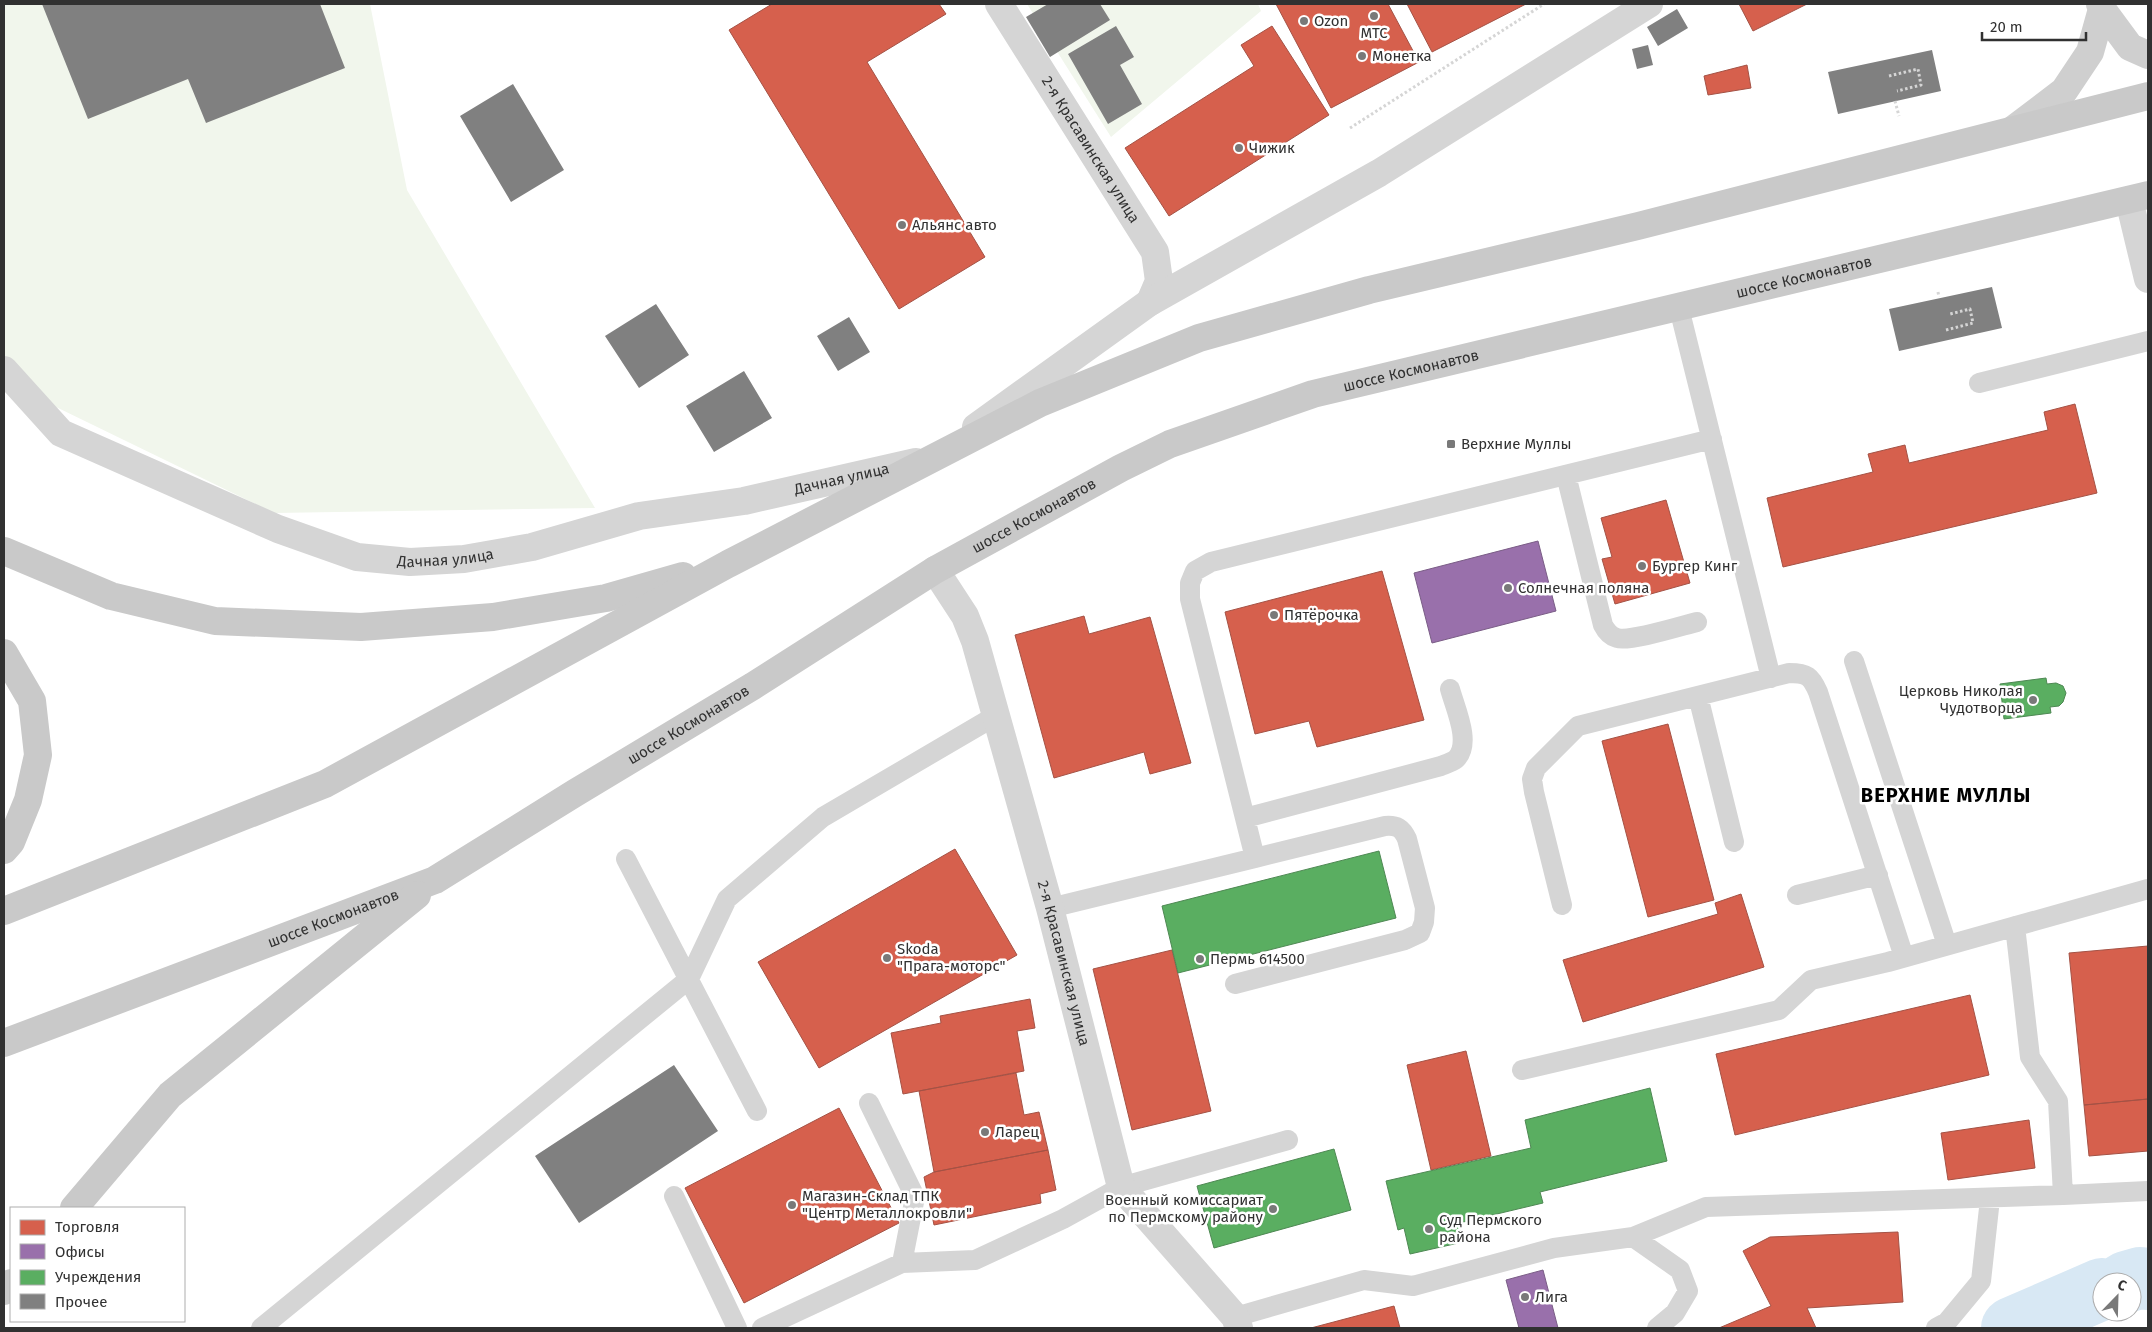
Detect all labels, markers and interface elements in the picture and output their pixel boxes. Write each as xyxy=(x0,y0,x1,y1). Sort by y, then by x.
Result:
marker: МТС xyxy=(1368,10,1380,22)
scale bar xyxy=(1982,10,2086,42)
place label: Ozon xyxy=(1314,12,1348,30)
marker: Ozon xyxy=(1298,15,1310,27)
text: 20 m xyxy=(1990,18,2023,36)
place label: МТС xyxy=(1360,24,1388,42)
place label: Монетка xyxy=(1372,47,1432,65)
marker: Монетка xyxy=(1356,50,1368,62)
street label: 2-я Красавинская улица xyxy=(1038,73,1143,226)
place label: Чижик xyxy=(1249,139,1295,157)
marker: Чижик xyxy=(1233,142,1245,154)
place label: Альянс авто xyxy=(912,216,997,234)
marker: Альянс авто xyxy=(896,219,908,231)
street label: шоссе Космонавтов xyxy=(1734,252,1874,302)
street label: шоссе Космонавтов xyxy=(1341,346,1481,396)
place label: Верхние Муллы xyxy=(1461,435,1572,453)
marker: Верхние Муллы xyxy=(1445,438,1457,450)
street label: Дачная улица xyxy=(791,459,891,499)
street label: шоссе Космонавтов xyxy=(969,474,1099,557)
street label: Дачная улица xyxy=(396,545,495,571)
place label: Бургер Кинг xyxy=(1652,557,1738,575)
marker: Бургер Кинг xyxy=(1636,560,1648,572)
place label: Солнечная поляна xyxy=(1518,579,1649,597)
marker: Солнечная поляна xyxy=(1502,582,1514,594)
place label: Пятёрочка xyxy=(1284,606,1359,624)
marker: Пятёрочка xyxy=(1268,609,1280,621)
street label: шоссе Космонавтов xyxy=(624,681,753,768)
place label: Церковь Николая Чудотворца xyxy=(1899,682,2023,717)
marker: Церковь Николая Чудотворца xyxy=(2027,694,2039,706)
district label: ВЕРХНИЕ МУЛЛЫ xyxy=(1861,783,2031,807)
street label: 2-я Красавинская улица xyxy=(1034,878,1094,1048)
street label: шоссе Космонавтов xyxy=(265,885,401,951)
place label: Skoda "Прага-моторс" xyxy=(897,940,1006,975)
place label: Пермь 614500 xyxy=(1210,950,1305,968)
marker: Skoda "Прага-моторс" xyxy=(881,952,893,964)
marker: Пермь 614500 xyxy=(1194,953,1206,965)
place label: Ларец xyxy=(995,1123,1039,1141)
marker: Ларец xyxy=(979,1126,991,1138)
place label: Магазин-Склад ТПК "Центр Металлокровли" xyxy=(802,1187,972,1222)
place label: Военный комиссариат по Пермскому району xyxy=(1105,1191,1264,1226)
marker: Магазин-Склад ТПК "Центр Металлокровли" xyxy=(786,1199,798,1211)
marker: Военный комиссариат по Пермскому району xyxy=(1267,1203,1279,1215)
legend xyxy=(10,1207,185,1322)
place label: Суд Пермского района xyxy=(1439,1211,1542,1246)
text: Торговля xyxy=(55,1218,120,1236)
marker: Суд Пермского района xyxy=(1423,1223,1435,1235)
text: Офисы xyxy=(55,1243,105,1261)
text: Учреждения xyxy=(55,1268,141,1286)
north arrow xyxy=(2092,1272,2142,1322)
text: С xyxy=(2115,1276,2129,1295)
place label: Лига xyxy=(1535,1288,1568,1306)
marker: Лига xyxy=(1519,1291,1531,1303)
text: Прочее xyxy=(55,1293,107,1311)

